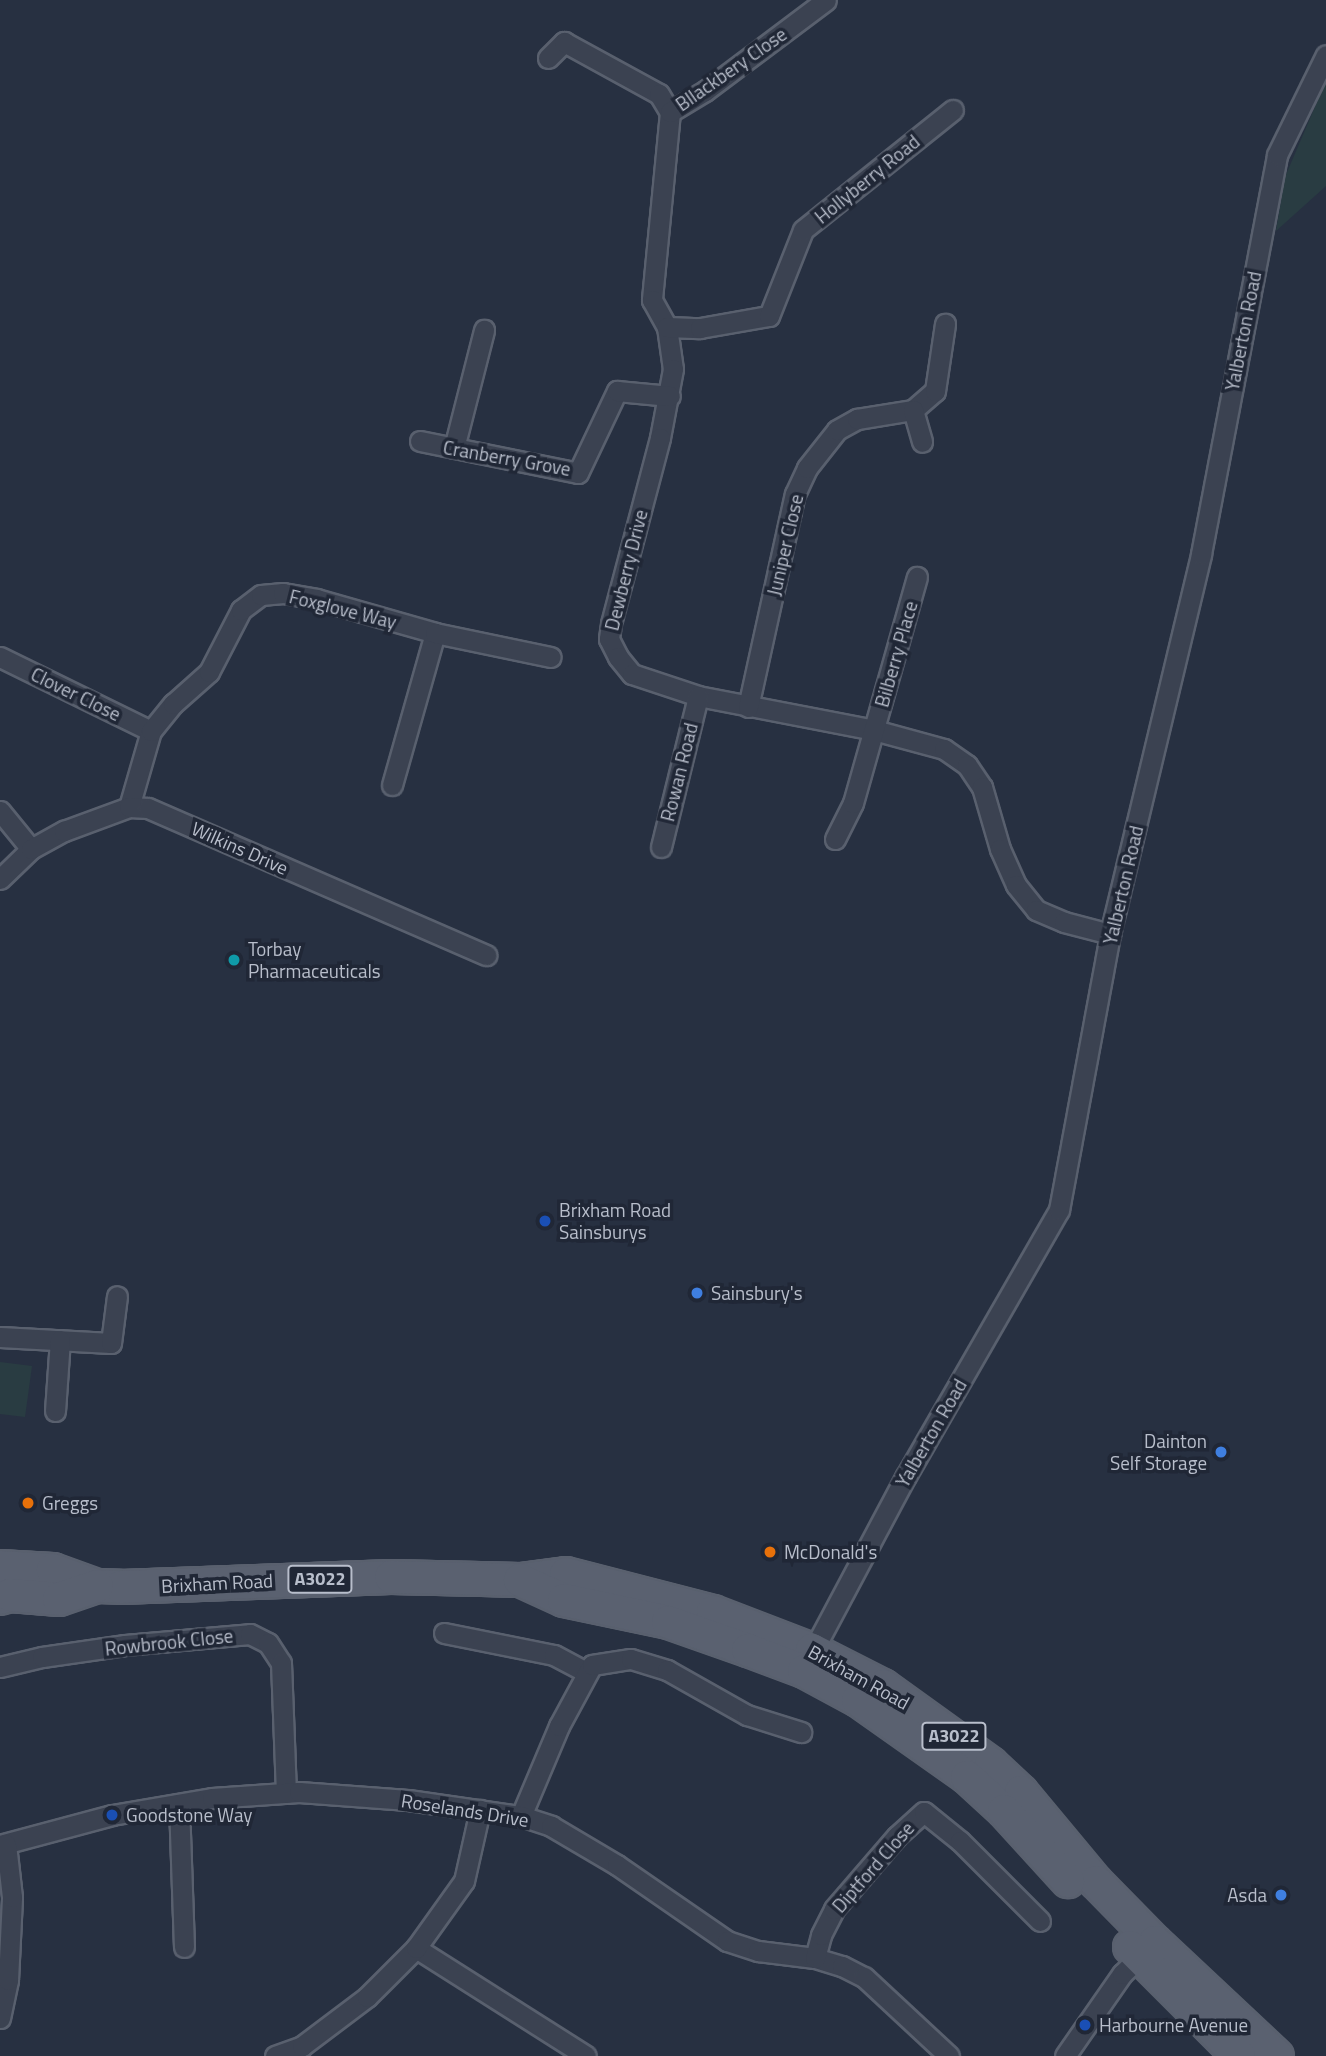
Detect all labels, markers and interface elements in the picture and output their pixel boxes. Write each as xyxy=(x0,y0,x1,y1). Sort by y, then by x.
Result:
street label: Bllackbery Close xyxy=(671,22,791,116)
street label: Hollyberry Road xyxy=(810,130,924,228)
street label: Yalberton Road xyxy=(1220,269,1266,393)
street label: Cranberry Grove xyxy=(441,436,573,480)
street label: Juniper Close xyxy=(762,492,808,598)
street label: Dewberry Drive xyxy=(600,507,652,633)
street label: Foxglove Way xyxy=(287,585,399,633)
street label: Bilberry Place xyxy=(870,598,922,710)
street label: Clover Close xyxy=(27,662,125,726)
street label: Rowan Road xyxy=(656,720,702,824)
street label: Wilkins Drive xyxy=(188,817,292,879)
street label: Yalberton Road xyxy=(1098,823,1148,947)
place label: Torbay Pharmaceuticals xyxy=(248,938,381,982)
marker: Torbay Pharmaceuticals xyxy=(226,952,242,968)
place label: Brixham Road Sainsburys xyxy=(559,1199,671,1243)
marker: Brixham Road Sainsburys xyxy=(537,1213,553,1229)
place label: Sainsbury's xyxy=(711,1282,803,1304)
marker: Sainsbury's xyxy=(689,1285,705,1301)
street label: Yalberton Road xyxy=(891,1375,971,1491)
place label: Dainton Self Storage xyxy=(1110,1430,1207,1474)
marker: Dainton Self Storage xyxy=(1213,1444,1229,1460)
place label: Greggs xyxy=(42,1492,98,1514)
marker: Greggs xyxy=(20,1495,36,1511)
place label: McDonald's xyxy=(784,1541,877,1563)
marker: McDonald's xyxy=(762,1544,778,1560)
road number: A3022 xyxy=(287,1564,353,1594)
street label: Brixham Road xyxy=(161,1569,273,1597)
street label: Rowbrook Close xyxy=(104,1624,234,1660)
street label: Brixham Road xyxy=(805,1640,913,1714)
road number: A3022 xyxy=(921,1722,987,1750)
street label: Roselands Drive xyxy=(400,1789,530,1831)
place label: Goodstone Way xyxy=(126,1804,252,1826)
marker: Goodstone Way xyxy=(104,1807,120,1823)
street label: Diptford Close xyxy=(827,1817,919,1917)
place label: Asda xyxy=(1227,1884,1267,1906)
marker: Asda xyxy=(1273,1887,1289,1903)
place label: Harbourne Avenue xyxy=(1099,2014,1248,2036)
marker: Harbourne Avenue xyxy=(1077,2017,1093,2033)

